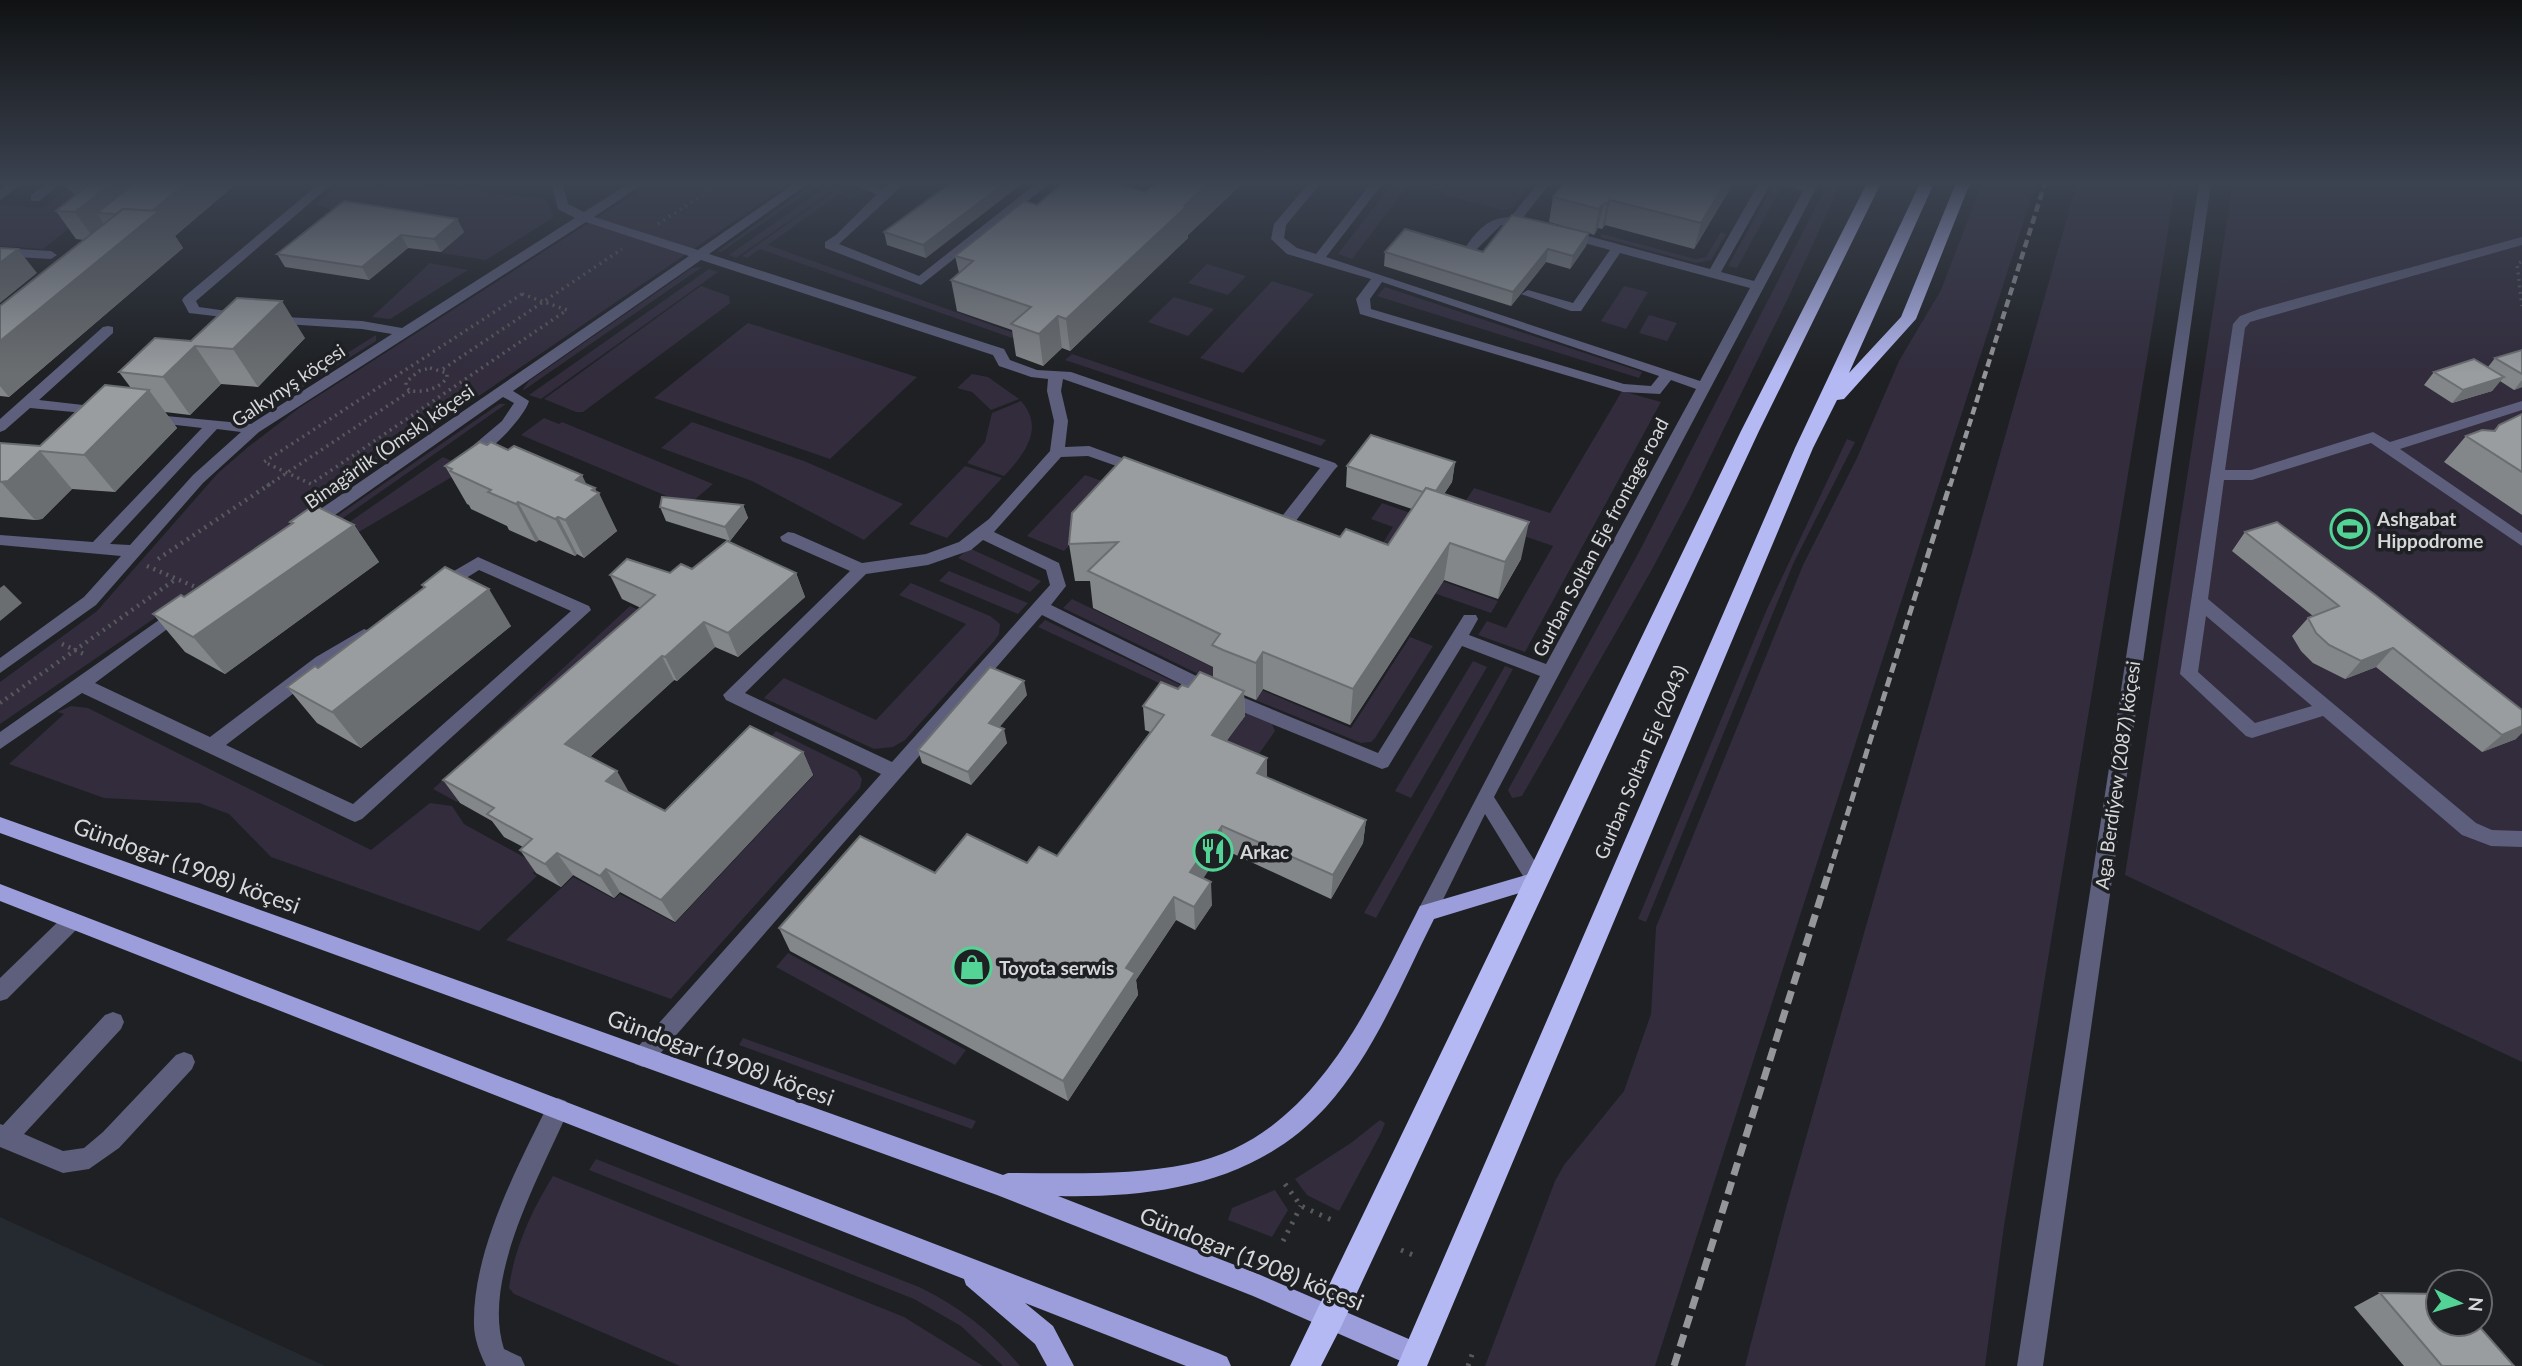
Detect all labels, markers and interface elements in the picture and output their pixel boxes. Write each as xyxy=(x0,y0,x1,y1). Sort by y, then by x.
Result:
street label: Galkynyş köçesi xyxy=(227,339,349,431)
street label: Binagärlik (Omsk) köçesi xyxy=(300,379,478,513)
street label: Gurban Soltan Eje frontage road xyxy=(1527,414,1673,660)
place label: Ashgabat Hippodrome xyxy=(2376,507,2483,552)
sports icon: Ashgabat Hippodrome xyxy=(2329,508,2371,550)
street label: Aga Berdiýew (2087) köçesi xyxy=(2090,659,2144,891)
street label: Gurban Soltan Eje (2043) xyxy=(1589,661,1691,863)
street label: Gündogar (1908) köçesi xyxy=(70,811,304,919)
restaurant icon: Arkac xyxy=(1192,830,1234,872)
place label: Arkac xyxy=(1239,840,1289,863)
shop icon: Toyota serwis xyxy=(951,946,993,988)
place label: Toyota serwis xyxy=(999,956,1114,979)
street label: Gündogar (1908) köçesi xyxy=(604,1003,838,1111)
street label: Gündogar (1908) köçesi xyxy=(1136,1200,1368,1316)
north arrow xyxy=(2424,1268,2494,1338)
text: N xyxy=(2464,1296,2489,1313)

